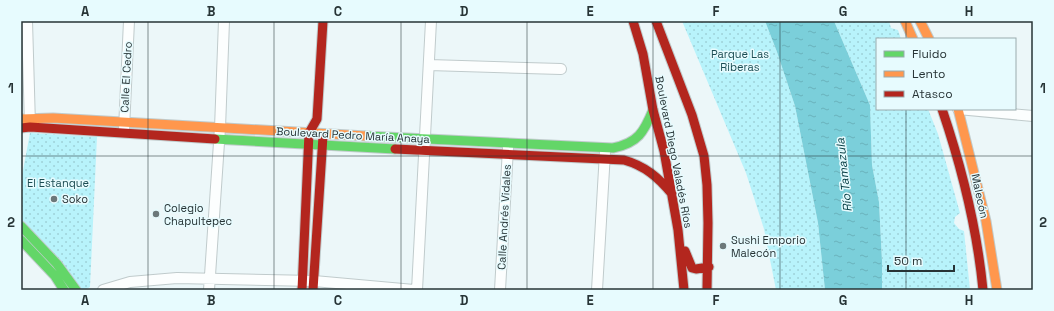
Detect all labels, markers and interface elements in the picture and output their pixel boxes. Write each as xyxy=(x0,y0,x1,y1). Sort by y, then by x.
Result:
text: A xyxy=(81,3,90,20)
text: B xyxy=(207,3,216,20)
text: C xyxy=(334,3,342,20)
text: D xyxy=(460,3,469,20)
text: E xyxy=(586,3,594,20)
text: F xyxy=(713,3,720,20)
text: G xyxy=(839,3,847,20)
text: H xyxy=(965,3,973,20)
legend xyxy=(876,38,1016,110)
street label: Calle El Cedro xyxy=(117,41,135,113)
text: Fluido xyxy=(912,46,947,62)
park label: Parque Las Riberas xyxy=(711,47,769,74)
text: Lento xyxy=(912,66,946,82)
street label: Boulevard Diego Valadés Ríos xyxy=(652,75,696,230)
text: 1 xyxy=(8,80,14,97)
text: 1 xyxy=(1040,80,1046,97)
text: Atasco xyxy=(912,86,953,102)
street label: Boulevard Pedro María Anaya xyxy=(276,124,431,146)
water label: Río Tamazula xyxy=(832,137,856,213)
street label: Calle Andrés Vidales xyxy=(494,164,514,270)
street label: Malecón xyxy=(968,172,992,220)
park label: El Estanque xyxy=(27,176,89,190)
place label: Soko xyxy=(62,192,88,206)
marker: Soko xyxy=(49,194,59,204)
place label: Colegio Chapultepec xyxy=(164,201,232,228)
marker: Colegio Chapultepec xyxy=(151,209,161,219)
text: 2 xyxy=(7,214,15,231)
text: 2 xyxy=(1039,214,1047,231)
place label: Sushi Emporio Malecón xyxy=(731,233,806,260)
marker: Sushi Emporio Malecón xyxy=(718,241,728,251)
scale bar xyxy=(888,247,954,273)
text: 50 m xyxy=(894,253,922,269)
text: A xyxy=(81,292,90,309)
text: B xyxy=(207,292,216,309)
text: C xyxy=(334,292,342,309)
text: D xyxy=(460,292,469,309)
text: E xyxy=(586,292,594,309)
text: F xyxy=(713,292,720,309)
text: G xyxy=(839,292,847,309)
text: H xyxy=(965,292,973,309)

